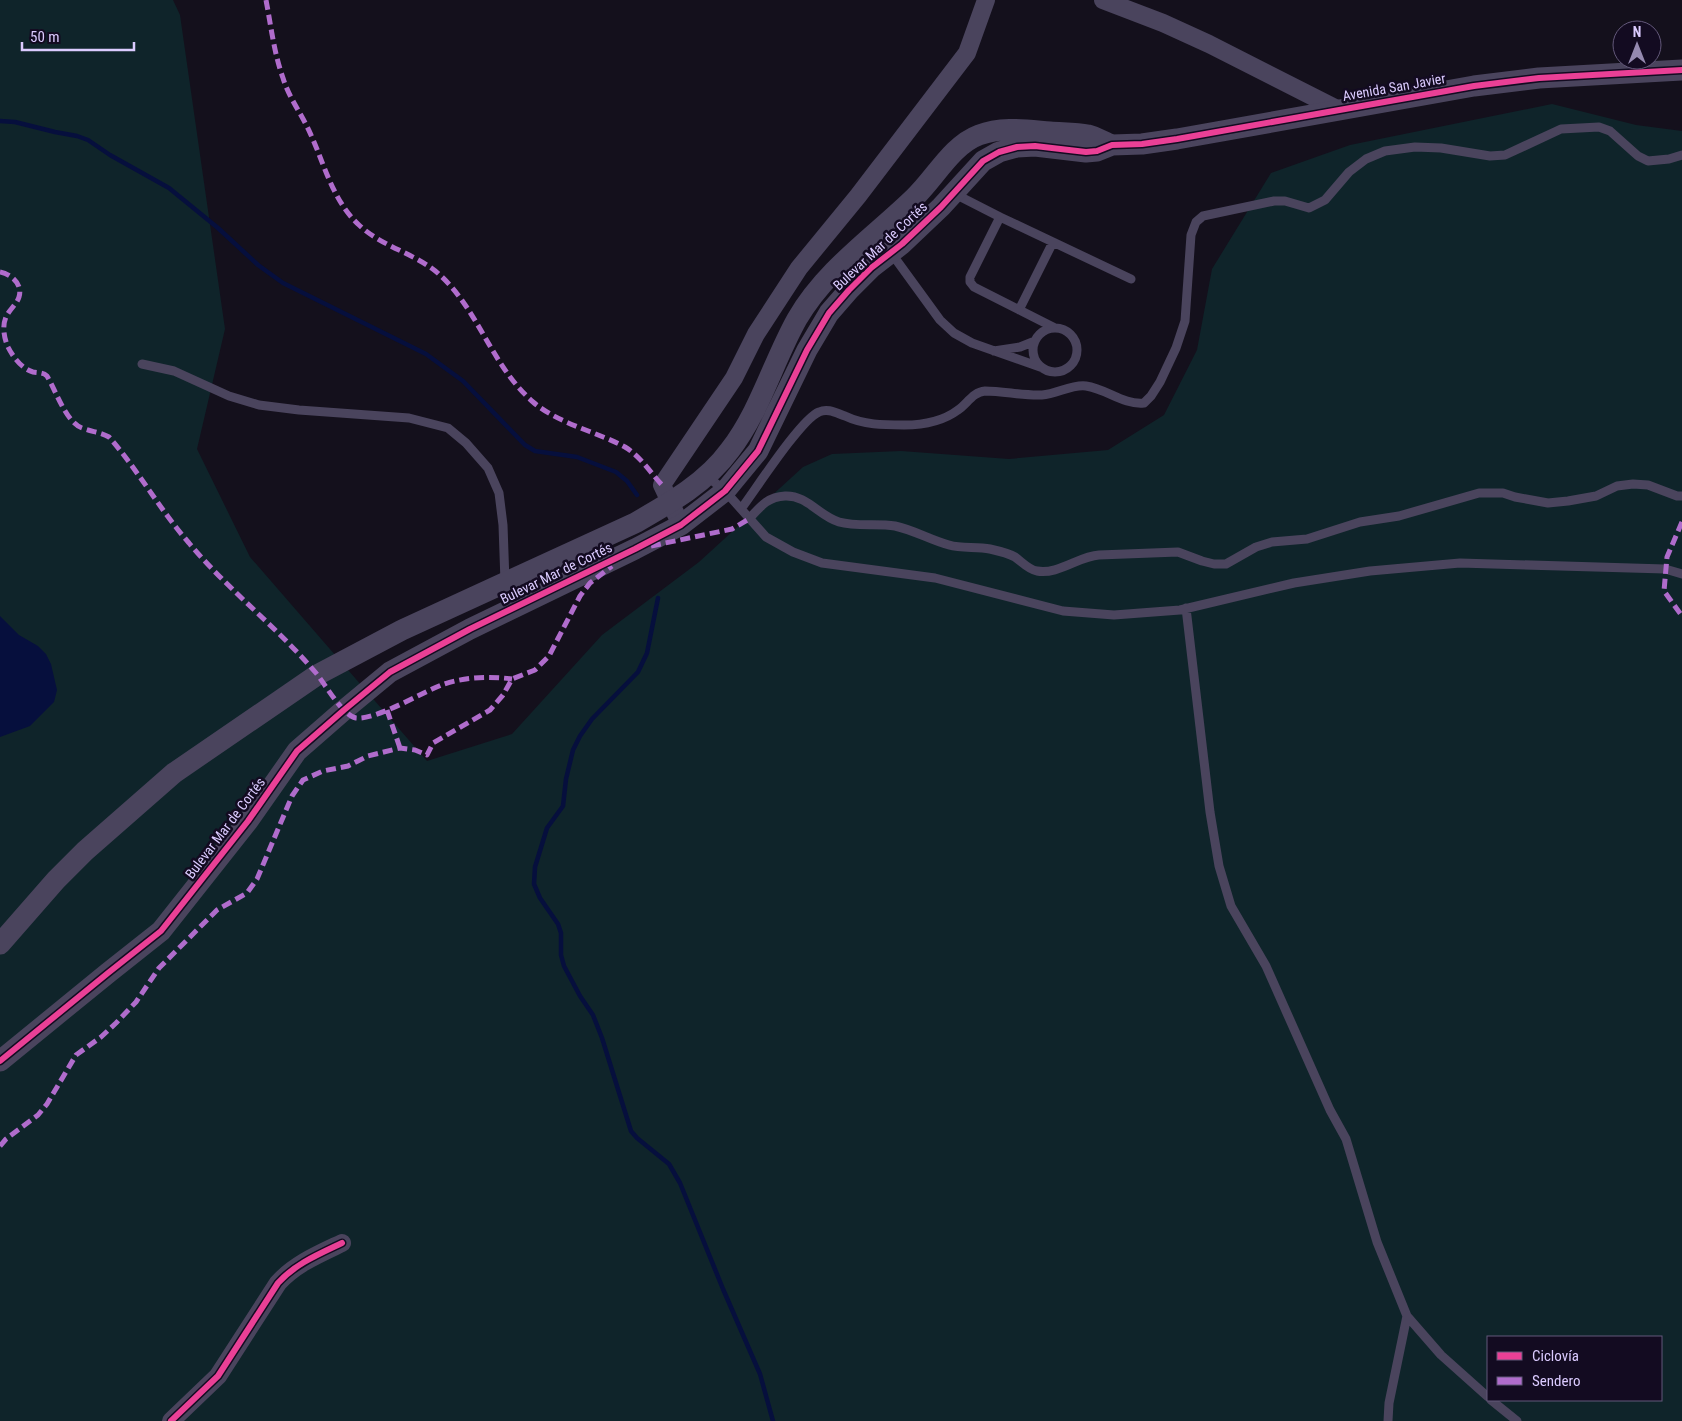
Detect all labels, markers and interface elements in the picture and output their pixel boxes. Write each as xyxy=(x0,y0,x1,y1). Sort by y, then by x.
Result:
scale bar xyxy=(22,20,135,52)
north arrow xyxy=(1612,20,1662,70)
text: N xyxy=(1633,24,1641,40)
text: 50 m xyxy=(30,28,60,46)
street label: Avenida San Javier xyxy=(1341,70,1447,104)
street label: Bulevar Mar de Cortés xyxy=(830,198,930,294)
street label: Bulevar Mar de Cortés xyxy=(498,539,614,607)
street label: Bulevar Mar de Cortés xyxy=(182,774,268,882)
legend xyxy=(1487,1336,1662,1401)
text: Ciclovía xyxy=(1532,1347,1579,1365)
text: Sendero xyxy=(1532,1372,1581,1390)

